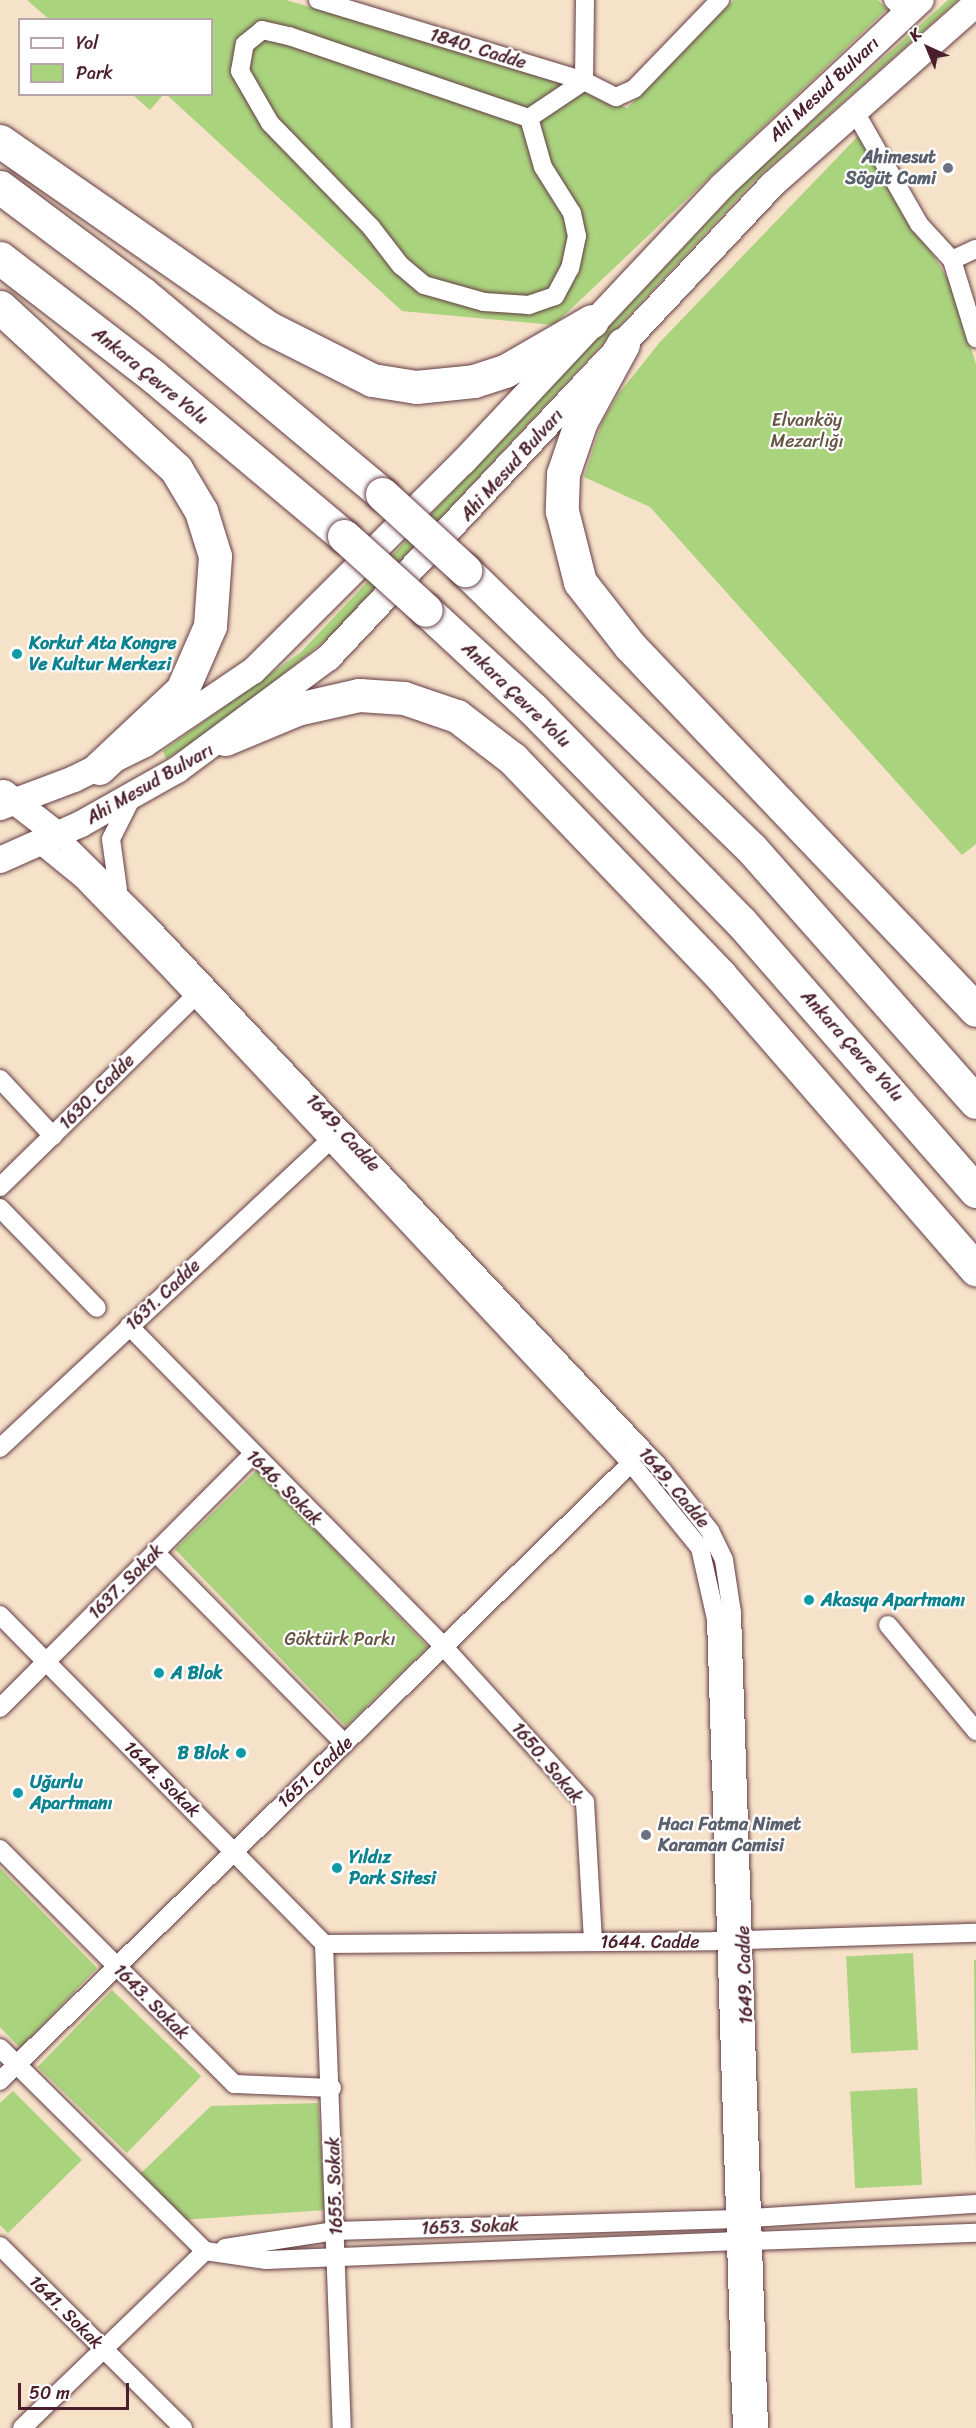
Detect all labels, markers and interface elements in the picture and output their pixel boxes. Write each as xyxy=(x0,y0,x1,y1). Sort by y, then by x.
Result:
legend xyxy=(18,18,213,96)
north arrow xyxy=(898,18,958,78)
text: K xyxy=(902,21,929,49)
street label: 1840. Cadde xyxy=(427,24,529,74)
text: Yol xyxy=(76,27,98,59)
street label: Ahi Mesud Bulvarı xyxy=(764,32,884,146)
text: Park xyxy=(76,57,113,89)
place label: Ahimesut Sögüt Cami xyxy=(845,147,936,190)
marker: Ahimesut Sögüt Cami xyxy=(941,161,955,175)
street label: Ankara Çevre Yolu xyxy=(88,323,212,429)
street label: Ahi Mesud Bulvarı xyxy=(456,405,568,525)
park label: Elvanköy Mezarlığı xyxy=(770,410,844,452)
place label: Korkut Ata Kongre Ve Kultur Merkezi xyxy=(29,633,177,676)
street label: Ankara Çevre Yolu xyxy=(457,637,575,753)
marker: Korkut Ata Kongre Ve Kultur Merkezi xyxy=(10,647,24,661)
street label: Ahi Mesud Bulvarı xyxy=(83,739,217,829)
street label: Ankara Çevre Yolu xyxy=(796,986,908,1106)
street label: 1630. Cadde xyxy=(55,1050,139,1134)
street label: 1649. Cadde xyxy=(301,1089,385,1177)
street label: 1631. Cadde xyxy=(121,1255,205,1335)
street label: 1649. Cadde xyxy=(634,1443,714,1533)
street label: 1646. Sokak xyxy=(242,1446,326,1530)
street label: 1637. Sokak xyxy=(84,1540,168,1624)
place label: Akasya Apartmanı xyxy=(821,1589,965,1611)
marker: Akasya Apartmanı xyxy=(802,1593,816,1607)
park label: Göktürk Parkı xyxy=(285,1628,395,1650)
place label: A Blok xyxy=(171,1662,223,1684)
marker: A Blok xyxy=(152,1666,166,1680)
street label: 1650. Sokak xyxy=(507,1718,587,1808)
street label: 1651. Cadde xyxy=(273,1732,357,1812)
street label: 1644. Sokak xyxy=(119,1736,205,1822)
place label: B Blok xyxy=(178,1742,229,1764)
marker: B Blok xyxy=(234,1746,248,1760)
place label: Uğurlu Apartmanı xyxy=(30,1772,113,1814)
marker: Uğurlu Apartmanı xyxy=(11,1786,25,1800)
place label: Hacı Fatma Nimet Karaman Camisi xyxy=(658,1814,801,1856)
marker: Hacı Fatma Nimet Karaman Camisi xyxy=(639,1828,653,1842)
place label: Yıldız Park Sitesi xyxy=(349,1847,437,1890)
marker: Yıldız Park Sitesi xyxy=(330,1861,344,1875)
street label: 1649. Cadde xyxy=(732,1925,758,2025)
street label: 1644. Cadde xyxy=(600,1931,700,1953)
street label: 1643. Sokak xyxy=(109,1960,193,2044)
street label: 1655. Sokak xyxy=(322,2136,348,2236)
street label: 1653. Sokak xyxy=(421,2215,519,2239)
street label: 1641. Sokak xyxy=(25,2271,107,2353)
scale bar xyxy=(21,2371,132,2409)
text: 50 m xyxy=(29,2377,70,2409)

